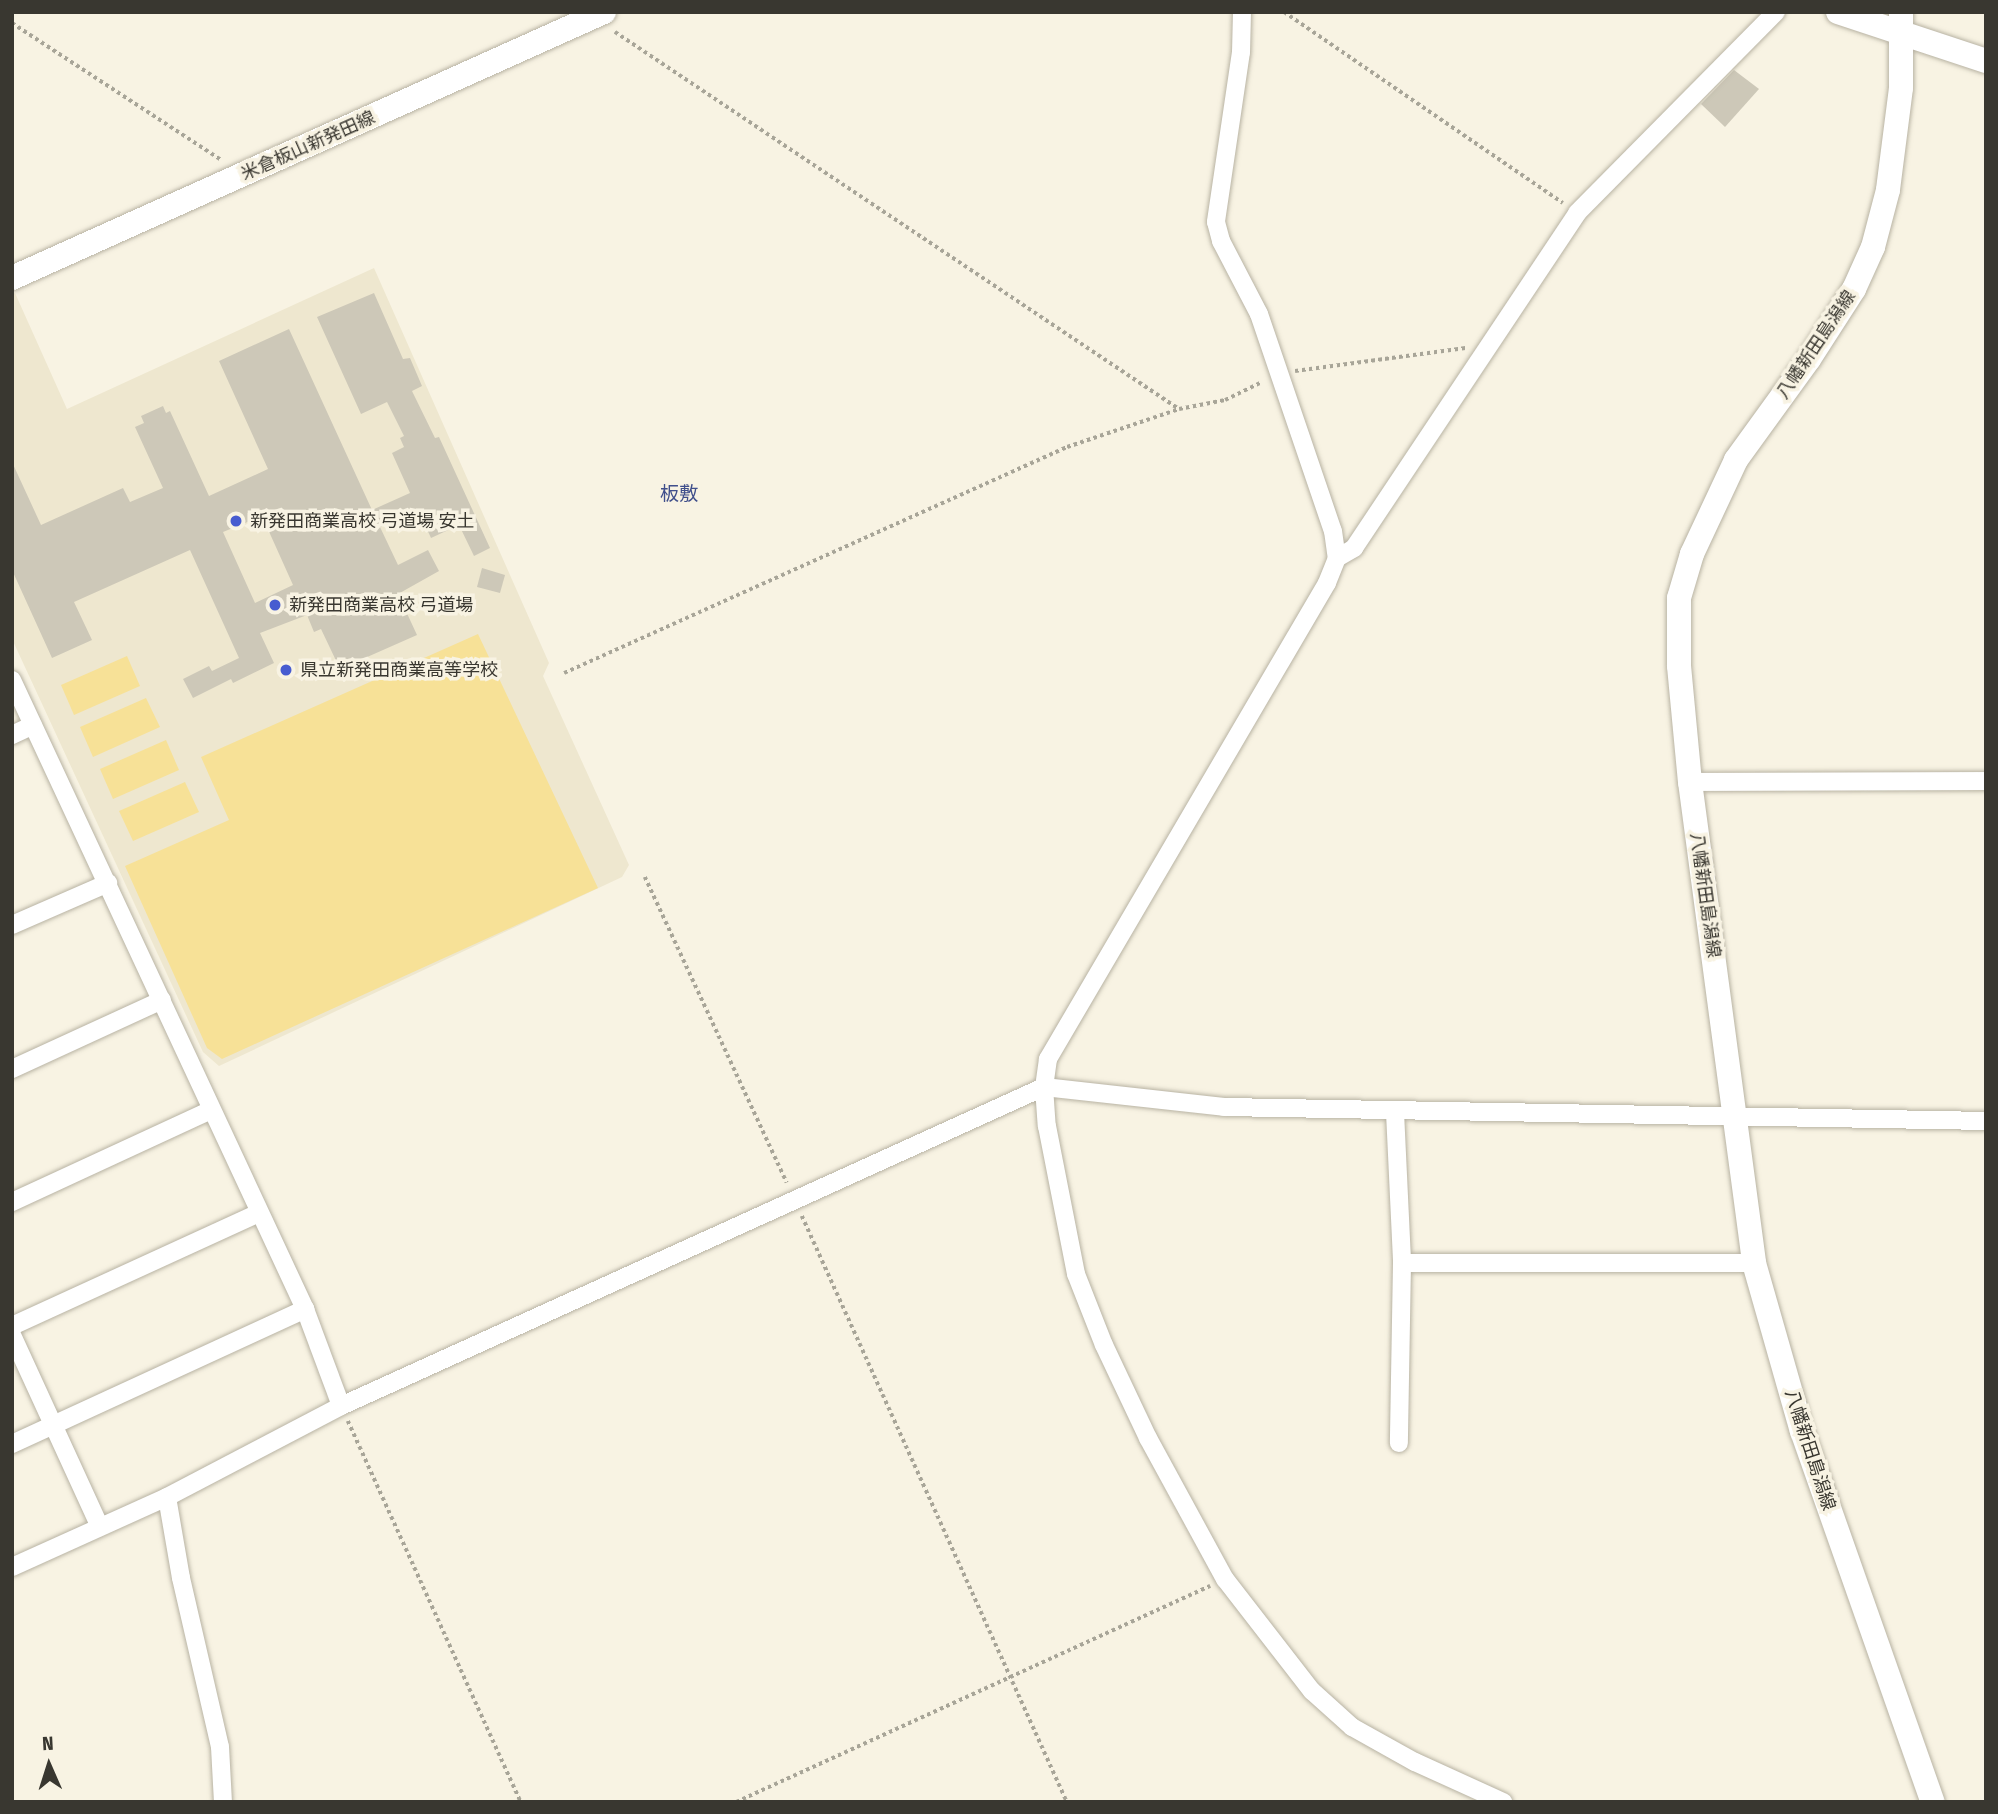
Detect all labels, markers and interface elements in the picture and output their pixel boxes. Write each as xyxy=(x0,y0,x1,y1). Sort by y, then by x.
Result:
street label: 米倉板山新発田線 xyxy=(238,107,378,185)
street label: 八幡新田島潟線 xyxy=(1772,287,1860,403)
district label: 板敷 xyxy=(660,483,698,505)
place label: 新発田商業高校 弓道場 安土 xyxy=(250,510,474,532)
marker: 新発田商業高校 弓道場 安土 xyxy=(228,513,244,529)
place label: 新発田商業高校 弓道場 xyxy=(289,594,473,616)
marker: 新発田商業高校 弓道場 xyxy=(267,597,283,613)
place label: 県立新発田商業高等学校 xyxy=(300,659,498,681)
marker: 県立新発田商業高等学校 xyxy=(278,662,294,678)
street label: 八幡新田島潟線 xyxy=(1686,831,1724,959)
street label: 八幡新田島潟線 xyxy=(1780,1387,1840,1513)
north arrow xyxy=(14,1730,84,1800)
text: N xyxy=(42,1732,54,1755)

